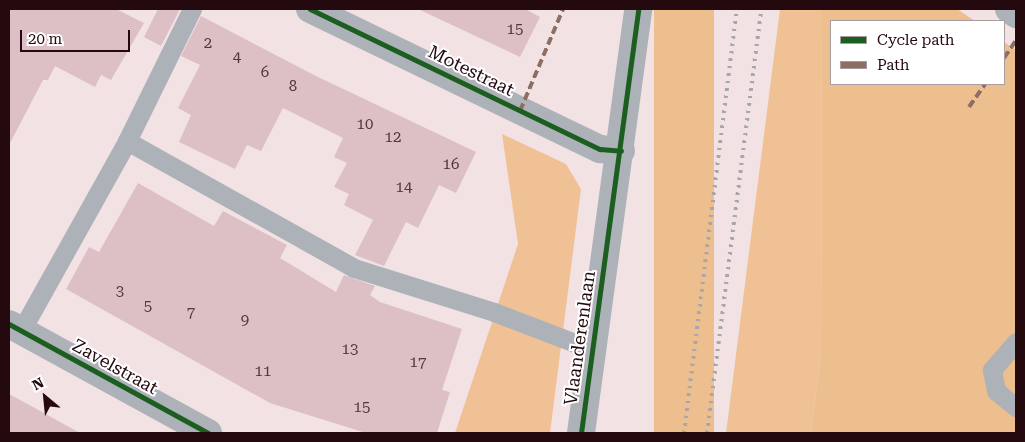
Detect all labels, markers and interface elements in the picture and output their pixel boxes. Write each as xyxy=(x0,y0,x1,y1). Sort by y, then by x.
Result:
scale bar xyxy=(22,20,132,52)
legend xyxy=(830,20,1005,85)
house number: 15 xyxy=(507,21,523,39)
text: 20 m xyxy=(28,30,62,48)
text: Cycle path xyxy=(877,31,954,49)
house number: 2 xyxy=(204,35,212,53)
street label: Motestraat xyxy=(425,41,517,101)
house number: 4 xyxy=(233,49,241,67)
text: Path xyxy=(877,56,910,74)
house number: 6 xyxy=(261,64,269,82)
house number: 8 xyxy=(289,78,297,96)
house number: 10 xyxy=(357,116,373,134)
house number: 12 xyxy=(385,129,401,147)
house number: 16 xyxy=(443,156,459,174)
house number: 14 xyxy=(396,179,412,197)
street label: Vlaanderenlaan xyxy=(560,269,600,407)
house number: 3 xyxy=(116,283,124,301)
house number: 5 xyxy=(144,298,152,316)
house number: 7 xyxy=(187,304,195,322)
house number: 9 xyxy=(241,312,249,330)
street label: Zavelstraat xyxy=(69,335,161,399)
house number: 13 xyxy=(342,341,358,359)
house number: 17 xyxy=(410,354,426,372)
house number: 11 xyxy=(255,363,271,381)
north arrow xyxy=(20,372,70,422)
text: N xyxy=(29,374,46,393)
house number: 15 xyxy=(354,399,370,417)

